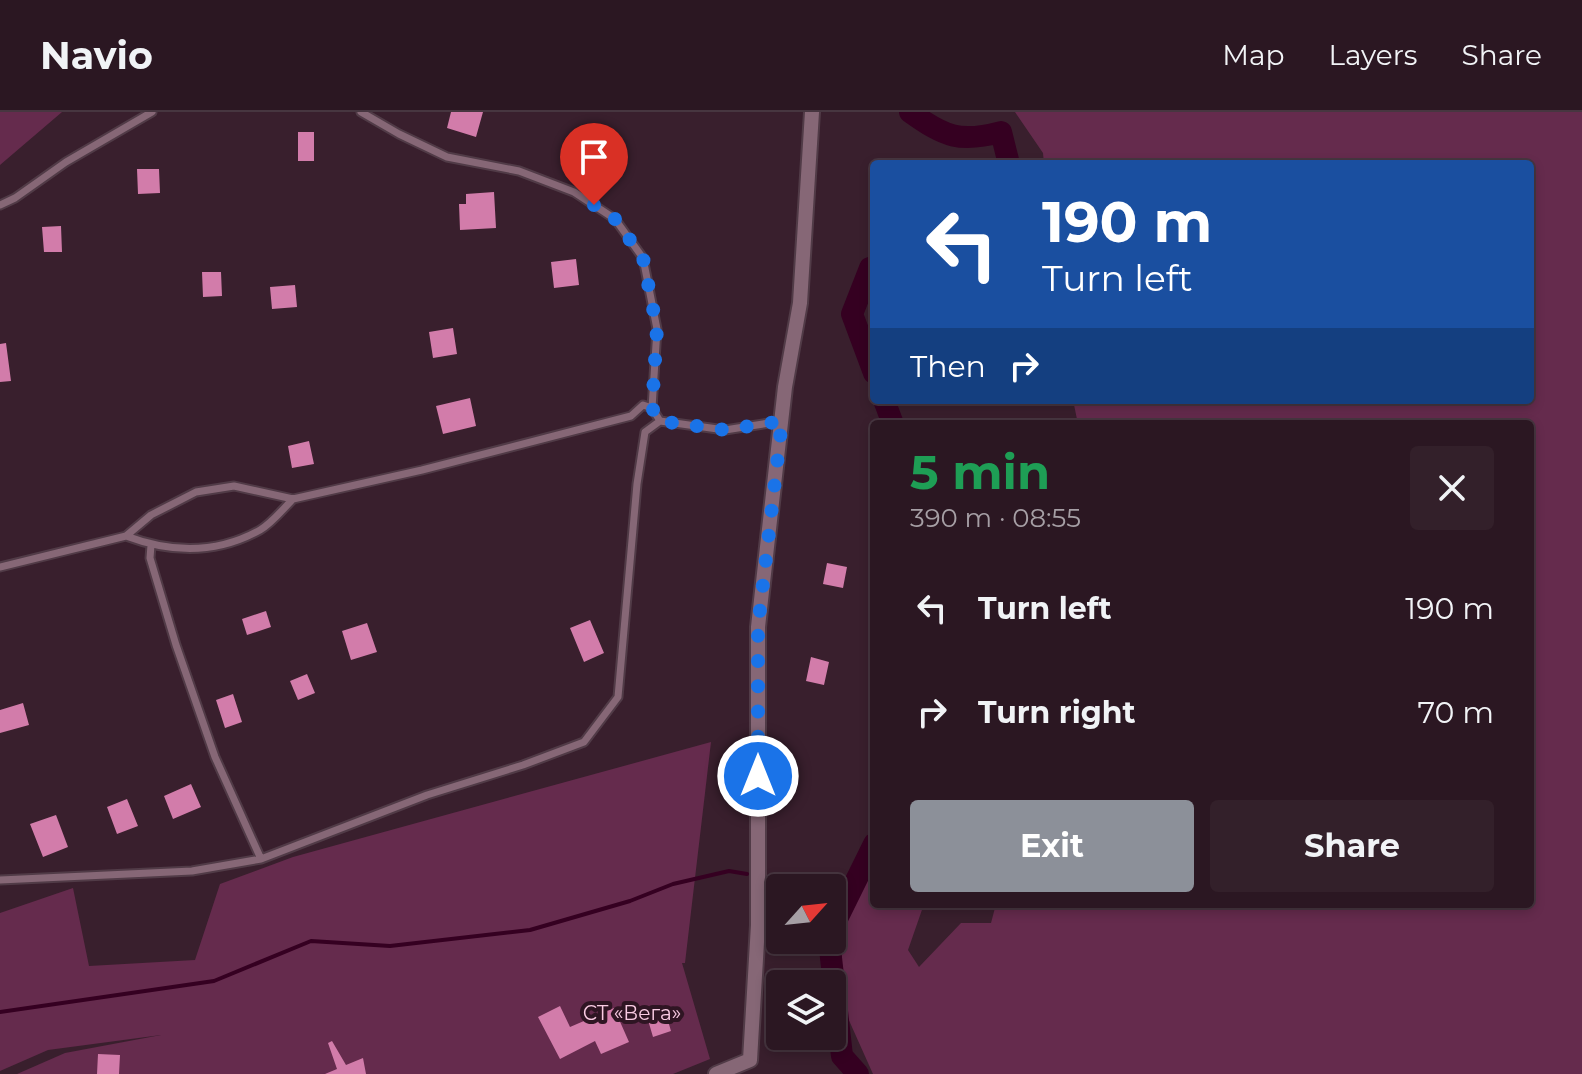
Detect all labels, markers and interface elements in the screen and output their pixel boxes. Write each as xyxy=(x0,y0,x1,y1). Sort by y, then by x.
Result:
text: Navio xyxy=(40,32,153,79)
text: Map xyxy=(1222,38,1285,72)
text: Layers xyxy=(1329,38,1418,72)
text: Share xyxy=(1462,38,1542,72)
pin xyxy=(560,123,628,205)
icon: arrive xyxy=(572,135,616,179)
text: 190 m xyxy=(1042,188,1212,256)
icon: left xyxy=(910,192,1014,296)
text: Turn left xyxy=(1042,256,1193,300)
icon: right xyxy=(1002,344,1046,388)
text: Then xyxy=(910,348,986,385)
text: 5 min xyxy=(910,443,1050,501)
button: close xyxy=(1410,446,1494,530)
text: 390 m · 08:55 xyxy=(910,502,1081,534)
icon: left xyxy=(910,586,954,630)
text: Turn left xyxy=(978,590,1111,627)
text: 190 m xyxy=(1405,590,1494,627)
icon: right xyxy=(910,690,954,734)
text: Turn right xyxy=(978,694,1135,731)
text: 70 m xyxy=(1417,694,1494,731)
position arrow xyxy=(716,734,800,818)
button: Exit xyxy=(910,800,1194,892)
button: Share xyxy=(1210,800,1494,892)
north arrow xyxy=(766,874,846,954)
map controls xyxy=(766,874,846,1050)
button: layers xyxy=(766,970,846,1050)
park label: СТ «Вега» xyxy=(583,1001,681,1025)

